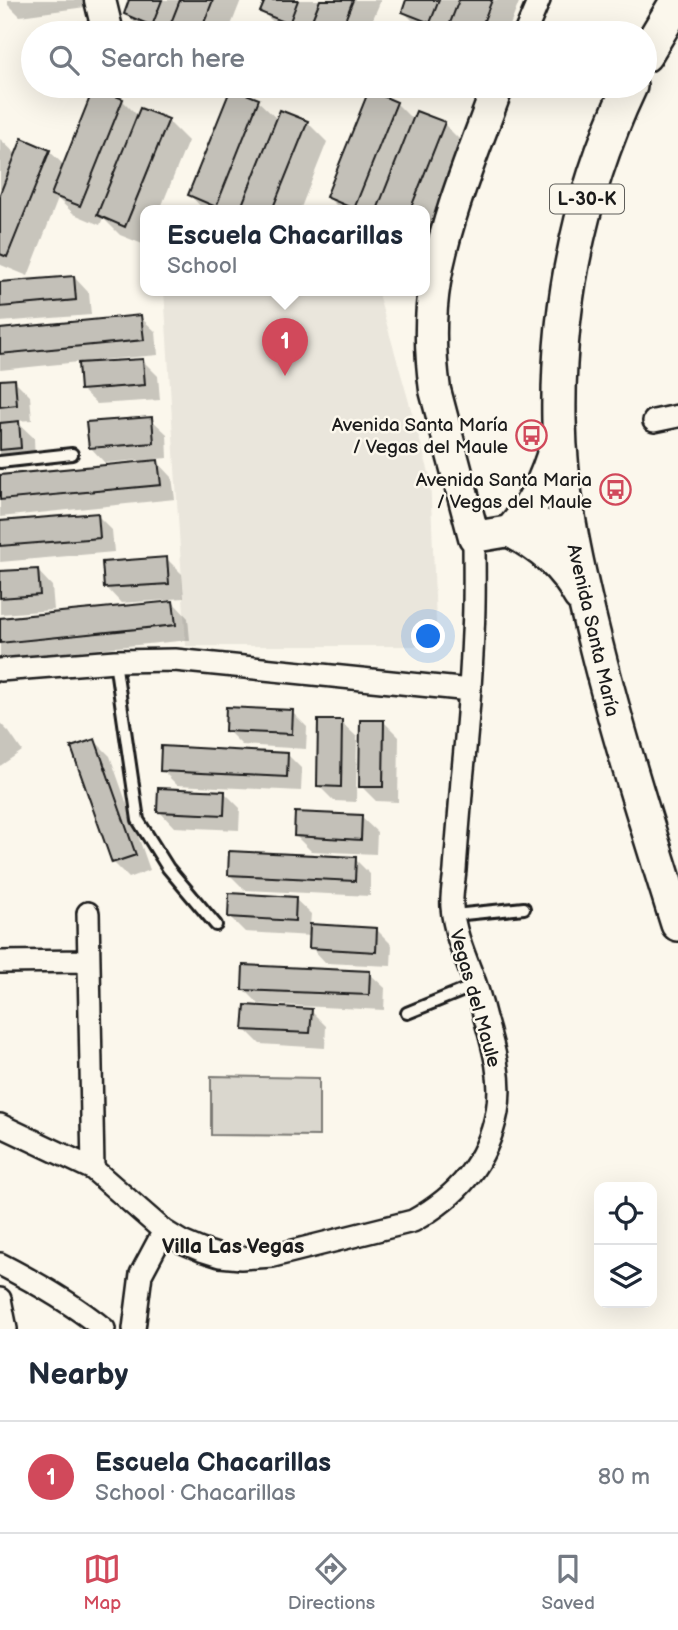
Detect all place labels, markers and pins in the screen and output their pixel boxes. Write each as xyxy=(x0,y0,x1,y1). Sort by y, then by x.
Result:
pin: 1 xyxy=(262,318,308,376)
place label: Avenida Santa María / Vegas del Maule xyxy=(332,414,508,459)
bus stop icon: Avenida Santa María / Vegas del Maule xyxy=(514,418,548,452)
place label: Avenida Santa Maria / Vegas del Maule xyxy=(416,469,592,514)
bus stop icon: Avenida Santa Maria / Vegas del Maule xyxy=(598,473,632,507)

